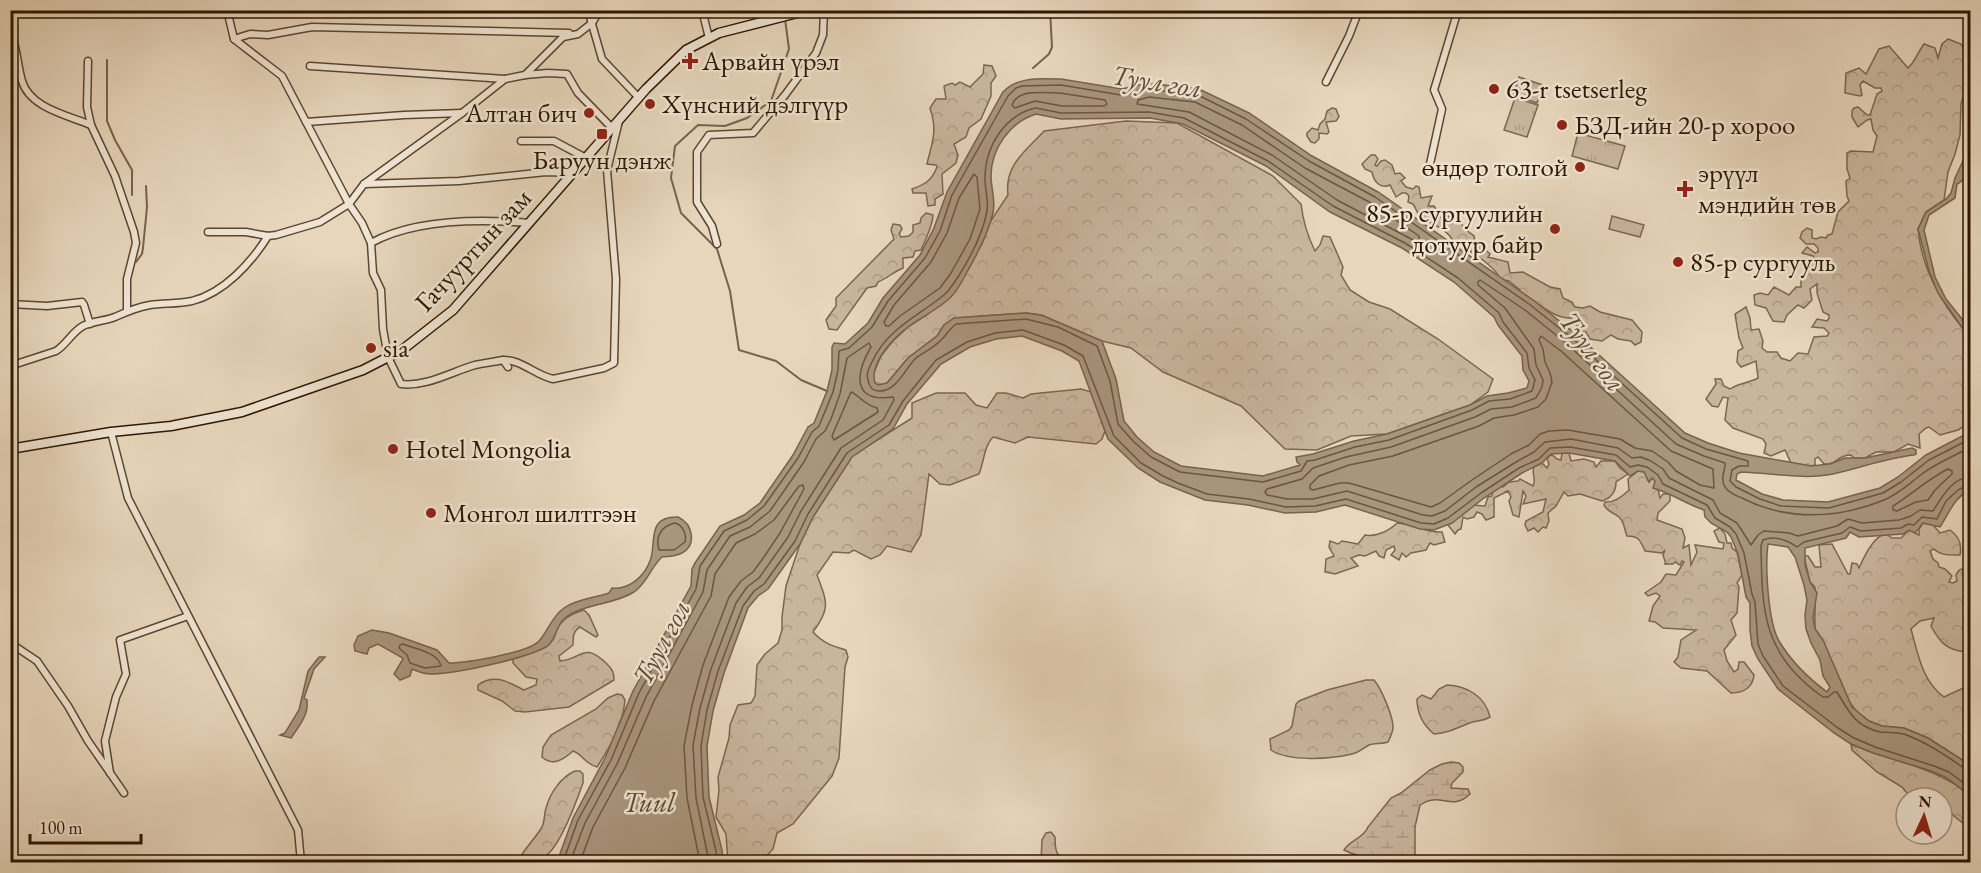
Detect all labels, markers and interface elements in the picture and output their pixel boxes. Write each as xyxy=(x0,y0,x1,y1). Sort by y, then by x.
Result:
place label: Арвайн үрэл xyxy=(701,43,839,78)
marker: Арвайн үрэл xyxy=(683,54,697,68)
water label: Туул гол xyxy=(1109,56,1205,106)
place label: 63-r tsetserleg xyxy=(1506,71,1647,106)
marker: 63-r tsetserleg xyxy=(1487,82,1501,96)
place label: Хүнсний дэлгүүр xyxy=(661,86,848,121)
place label: Алтан бич xyxy=(464,95,577,130)
marker: Хүнсний дэлгүүр xyxy=(643,97,657,111)
marker: Алтан бич xyxy=(582,106,596,120)
place label: БЗД-ийн 20-р хороо xyxy=(1574,107,1795,142)
marker: БЗД-ийн 20-р хороо xyxy=(1555,118,1569,132)
marker: Баруун дэнж xyxy=(595,127,609,141)
place label: Баруун дэнж xyxy=(532,142,672,177)
place label: өндөр толгой xyxy=(1422,149,1568,184)
place label: эрүүл мэндийн төв xyxy=(1698,155,1836,221)
marker: өндөр толгой xyxy=(1573,160,1587,174)
marker: эрүүл мэндийн төв xyxy=(1676,180,1694,198)
street label: Гачууртын зам xyxy=(407,181,539,319)
place label: 85-р сургуулийн дотуур байр xyxy=(1366,195,1543,261)
marker: 85-р сургуулийн дотуур байр xyxy=(1548,222,1562,236)
place label: 85-р сургууль xyxy=(1690,244,1836,279)
marker: 85-р сургууль xyxy=(1671,255,1685,269)
water label: Туул гол xyxy=(1552,304,1634,398)
place label: sia xyxy=(383,330,409,365)
marker: sia xyxy=(364,341,378,355)
place label: Hotel Mongolia xyxy=(405,431,571,466)
marker: Hotel Mongolia xyxy=(386,442,400,456)
place label: Монгол шилтгээн xyxy=(443,495,637,530)
marker: Монгол шилтгээн xyxy=(424,506,438,520)
water label: Туул гол xyxy=(624,594,698,690)
water label: Tuul xyxy=(623,784,676,820)
north arrow xyxy=(1894,786,1954,846)
text: N xyxy=(1918,791,1932,812)
scale bar xyxy=(30,807,141,845)
text: 100 m xyxy=(39,816,83,839)

